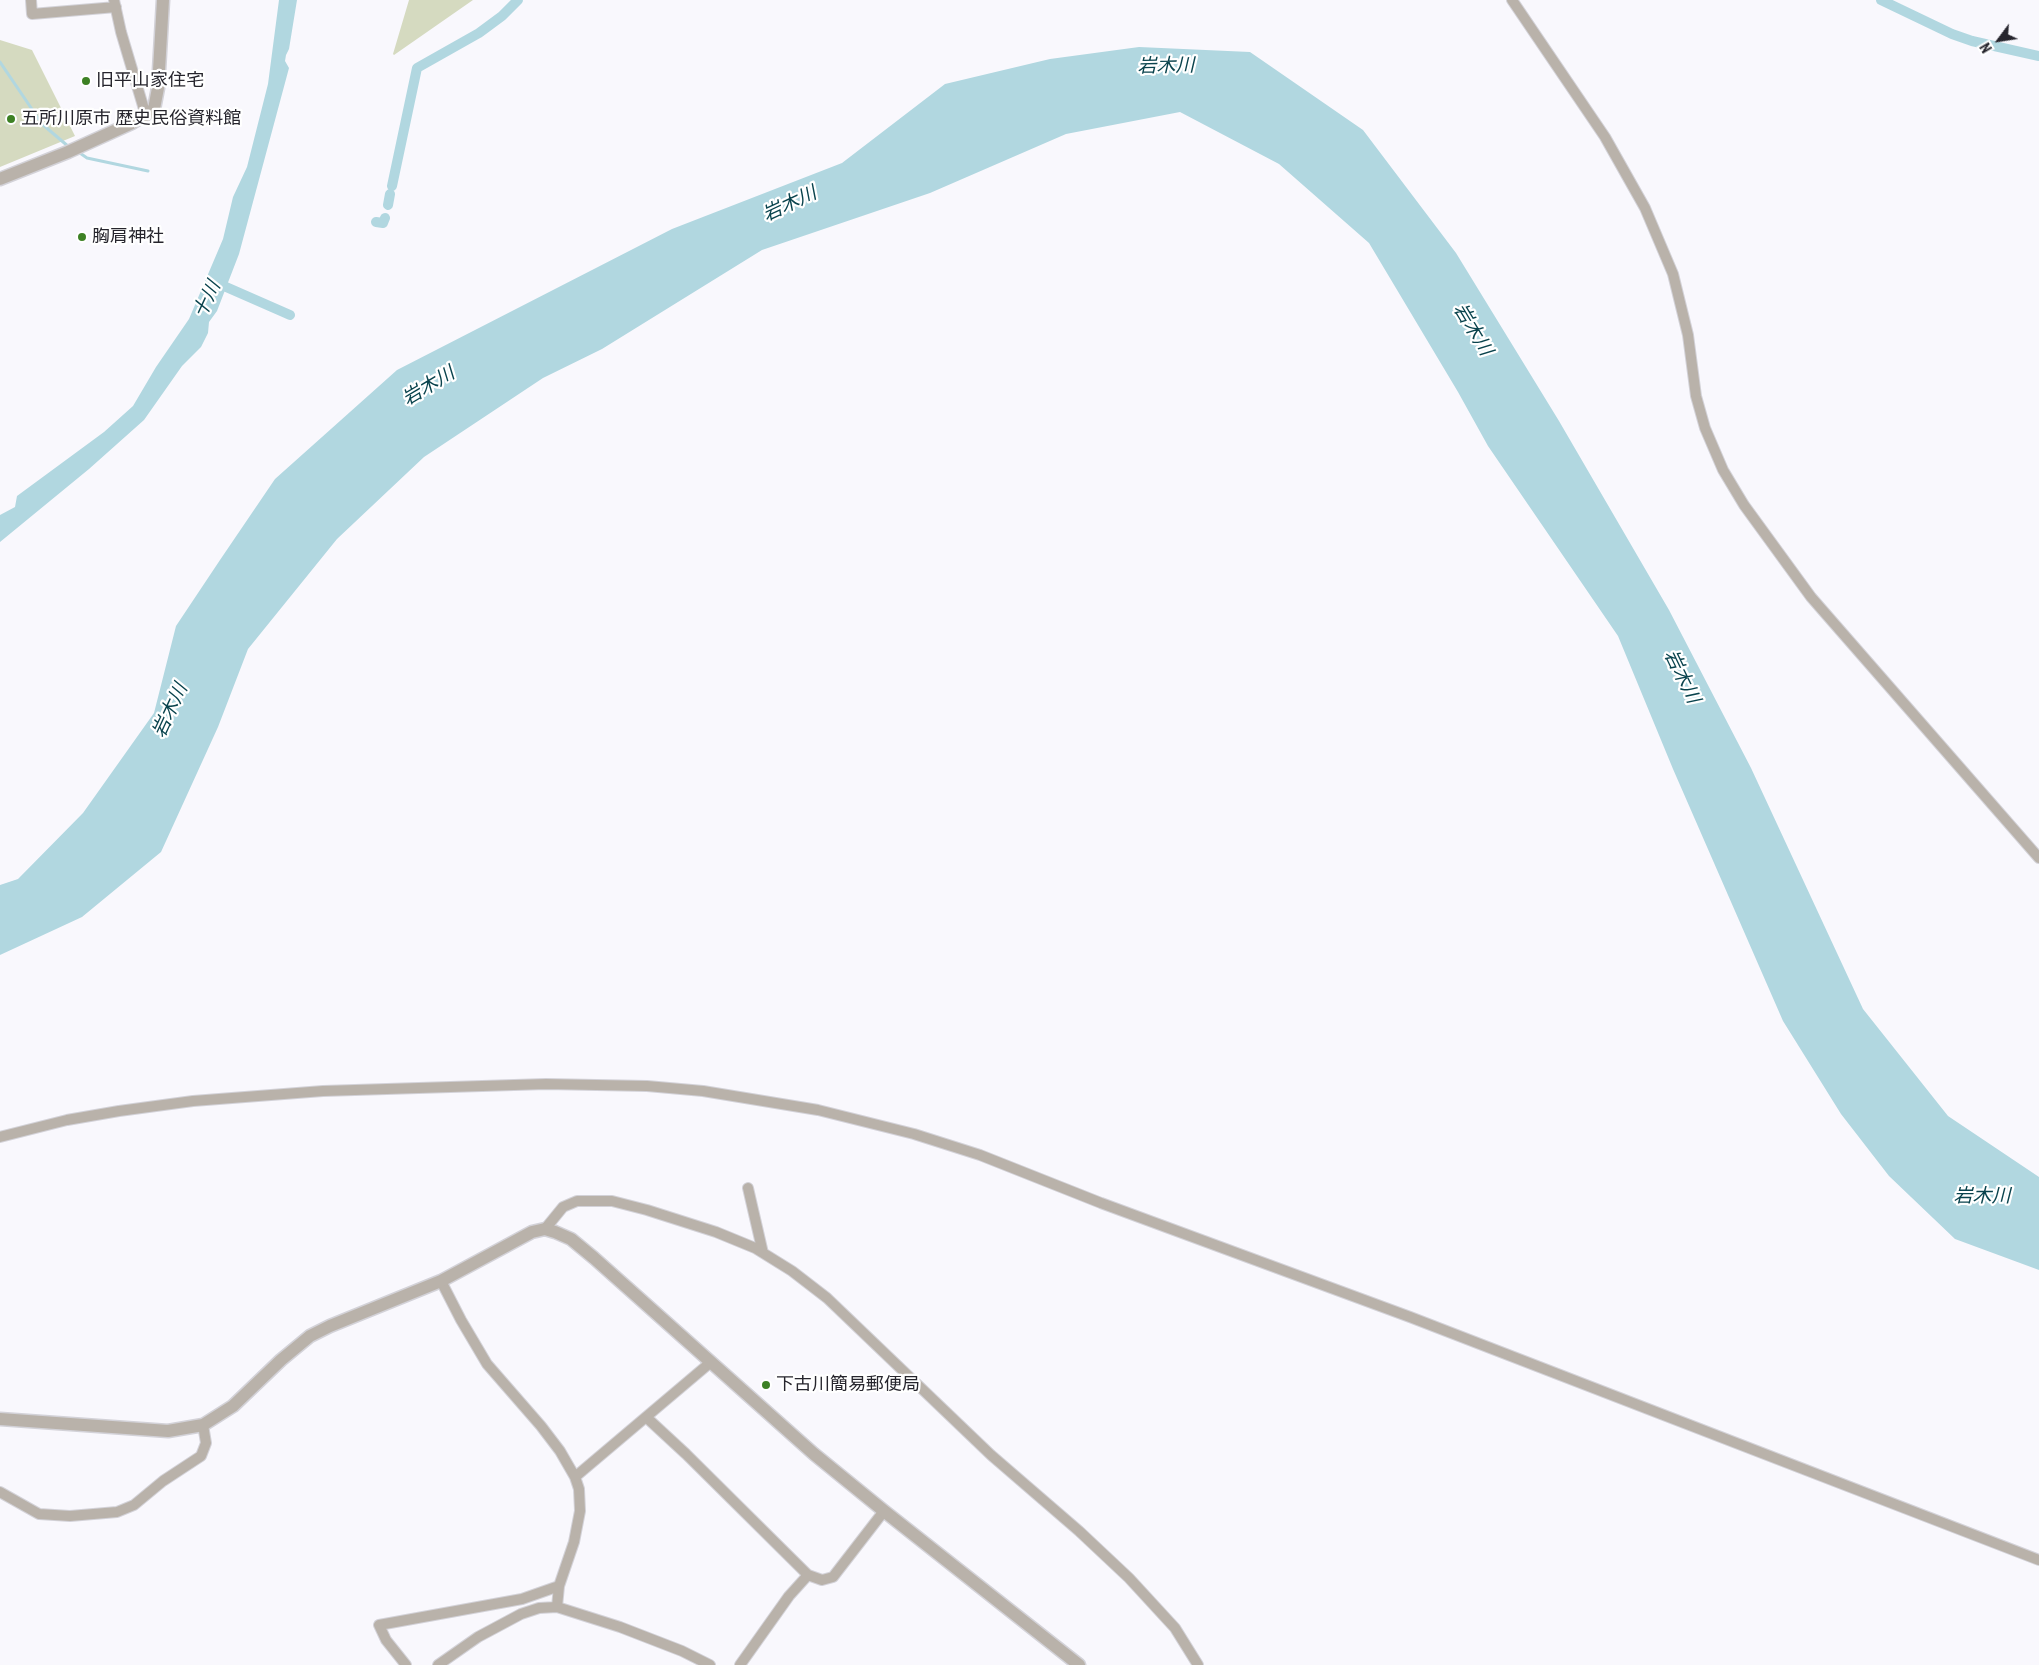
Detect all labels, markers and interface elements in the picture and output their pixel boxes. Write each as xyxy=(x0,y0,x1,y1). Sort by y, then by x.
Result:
north arrow xyxy=(1974,15,2024,65)
text: N xyxy=(1977,40,1995,56)
water label: 岩木川 xyxy=(1137,55,1195,79)
place label: 旧平山家住宅 xyxy=(96,70,204,92)
marker: 旧平山家住宅 xyxy=(80,75,92,87)
place label: 五所川原市 歴史民俗資料館 xyxy=(21,108,241,130)
marker: 五所川原市 歴史民俗資料館 xyxy=(5,113,17,125)
water label: 岩木川 xyxy=(759,183,821,227)
place label: 胸肩神社 xyxy=(92,226,164,248)
marker: 胸肩神社 xyxy=(76,231,88,243)
water label: 十川 xyxy=(190,278,226,322)
water label: 岩木川 xyxy=(1448,300,1496,360)
water label: 岩木川 xyxy=(399,363,459,411)
water label: 岩木川 xyxy=(1658,646,1704,708)
water label: 岩木川 xyxy=(149,680,193,742)
water label: 岩木川 xyxy=(1954,1186,2010,1208)
place label: 下古川簡易郵便局 xyxy=(776,1374,920,1396)
marker: 下古川簡易郵便局 xyxy=(760,1379,772,1391)

